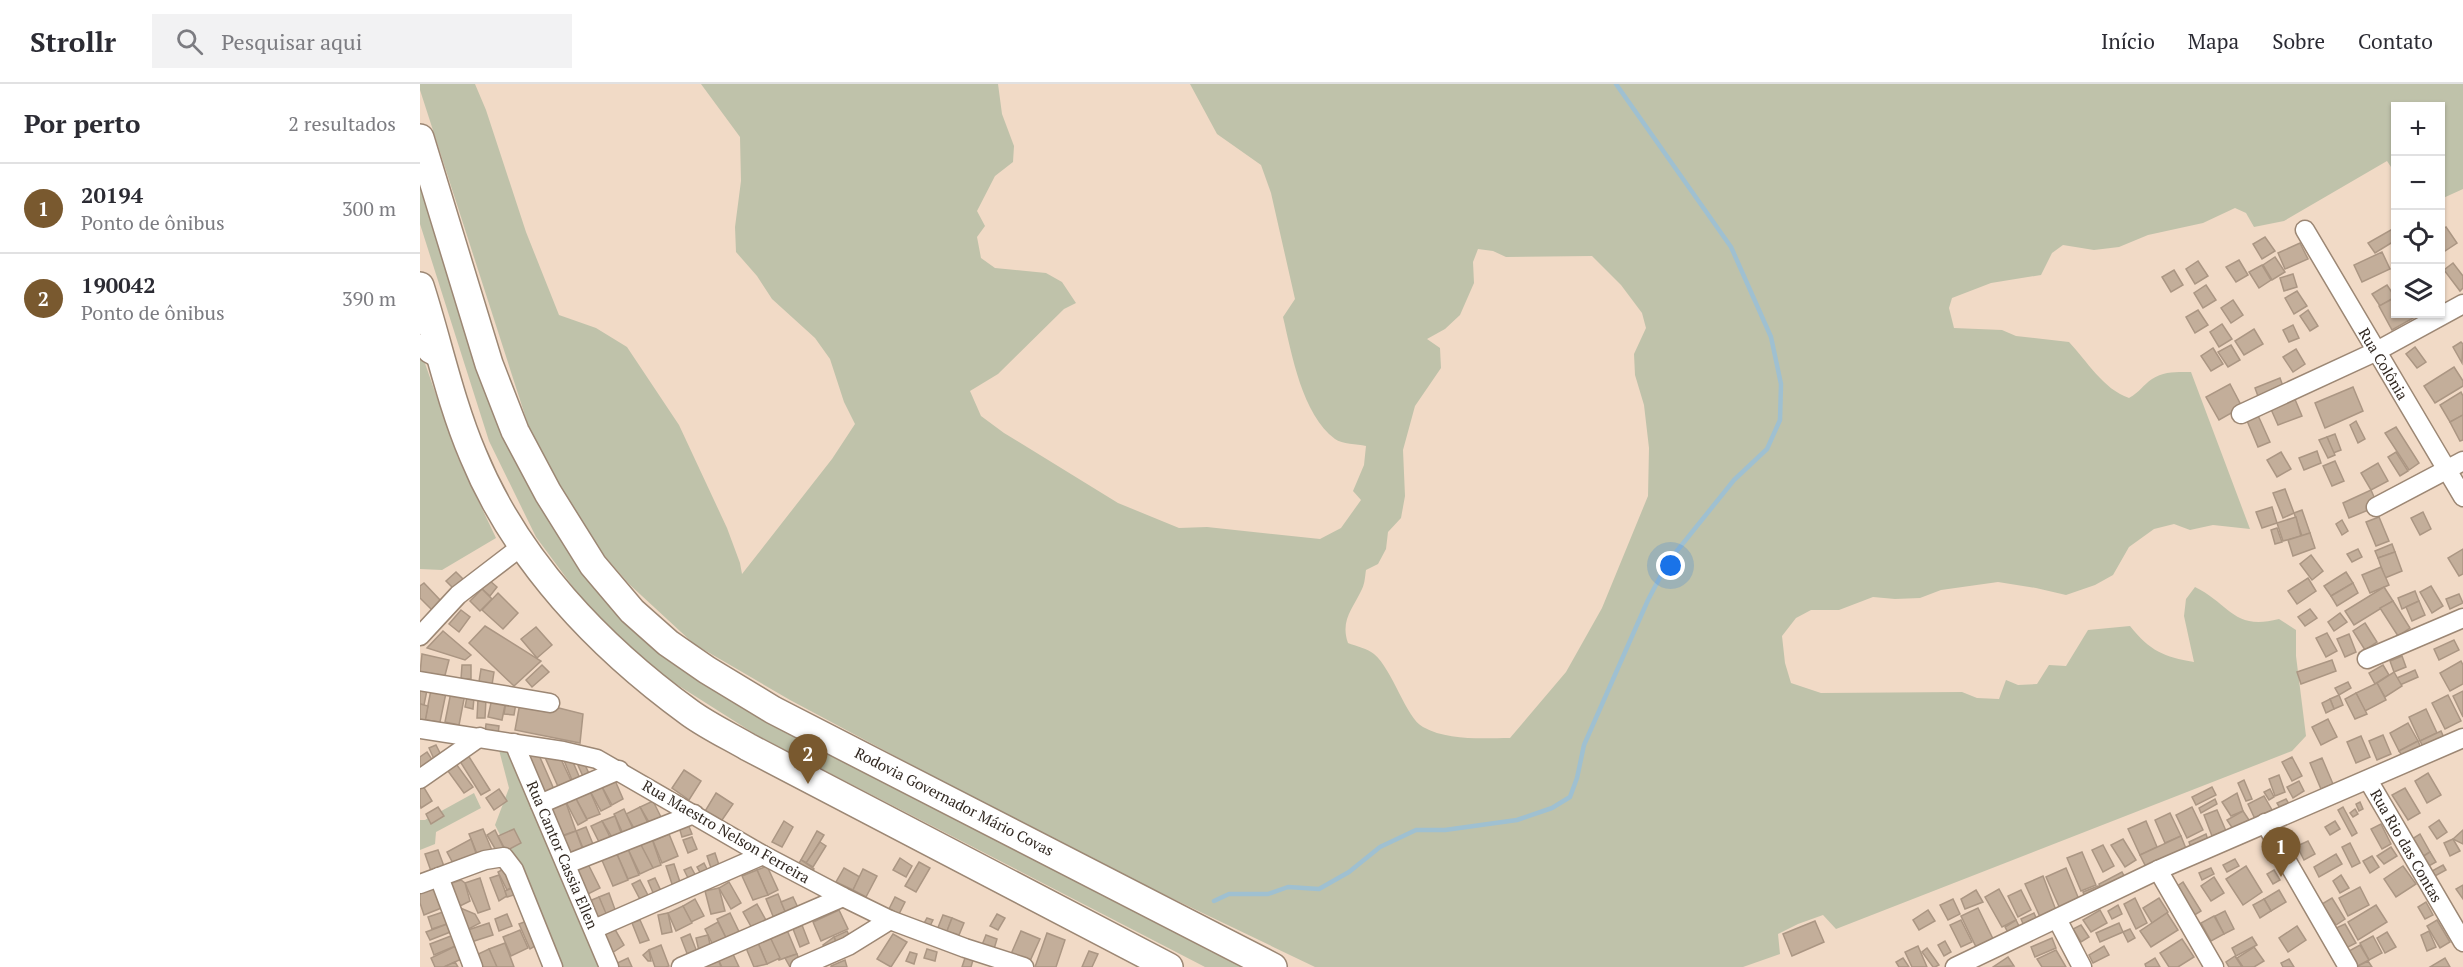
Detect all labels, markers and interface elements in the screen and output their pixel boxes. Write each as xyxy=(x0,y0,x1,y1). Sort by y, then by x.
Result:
search box xyxy=(152,14,572,68)
text: Strollr xyxy=(30,23,116,60)
icon: search xyxy=(173,25,206,58)
text: Pesquisar aqui xyxy=(221,27,362,56)
text: Início xyxy=(2101,27,2155,55)
text: Mapa xyxy=(2188,27,2239,55)
text: Sobre xyxy=(2272,27,2325,55)
text: Contato xyxy=(2358,27,2433,55)
map controls xyxy=(2391,102,2445,318)
button: + xyxy=(2391,102,2445,156)
text: Por perto xyxy=(24,106,140,140)
text: 2 resultados xyxy=(288,110,396,137)
button: − xyxy=(2391,156,2445,210)
text: 20194 xyxy=(81,180,143,209)
text: 1 xyxy=(38,195,49,222)
text: 300 m xyxy=(342,195,396,222)
text: Ponto de ônibus xyxy=(81,209,225,236)
button: locate xyxy=(2391,210,2445,264)
button: layers xyxy=(2391,264,2445,318)
text: 190042 xyxy=(81,270,156,299)
text: 2 xyxy=(38,285,49,312)
text: 390 m xyxy=(342,285,396,312)
text: Ponto de ônibus xyxy=(81,299,225,326)
street label: Rua Colônia xyxy=(2354,324,2413,404)
your location xyxy=(1656,551,1685,580)
pin: 2 xyxy=(788,734,828,784)
street label: Rodovia Governador Mário Covas xyxy=(852,742,1057,860)
street label: Rua Maestro Nelson Ferreira xyxy=(639,775,814,888)
street label: Rua Cantor Cassia Ellen xyxy=(523,778,603,932)
street label: Rua Rio das Contas xyxy=(2366,785,2447,906)
pin: 1 xyxy=(2262,828,2300,877)

